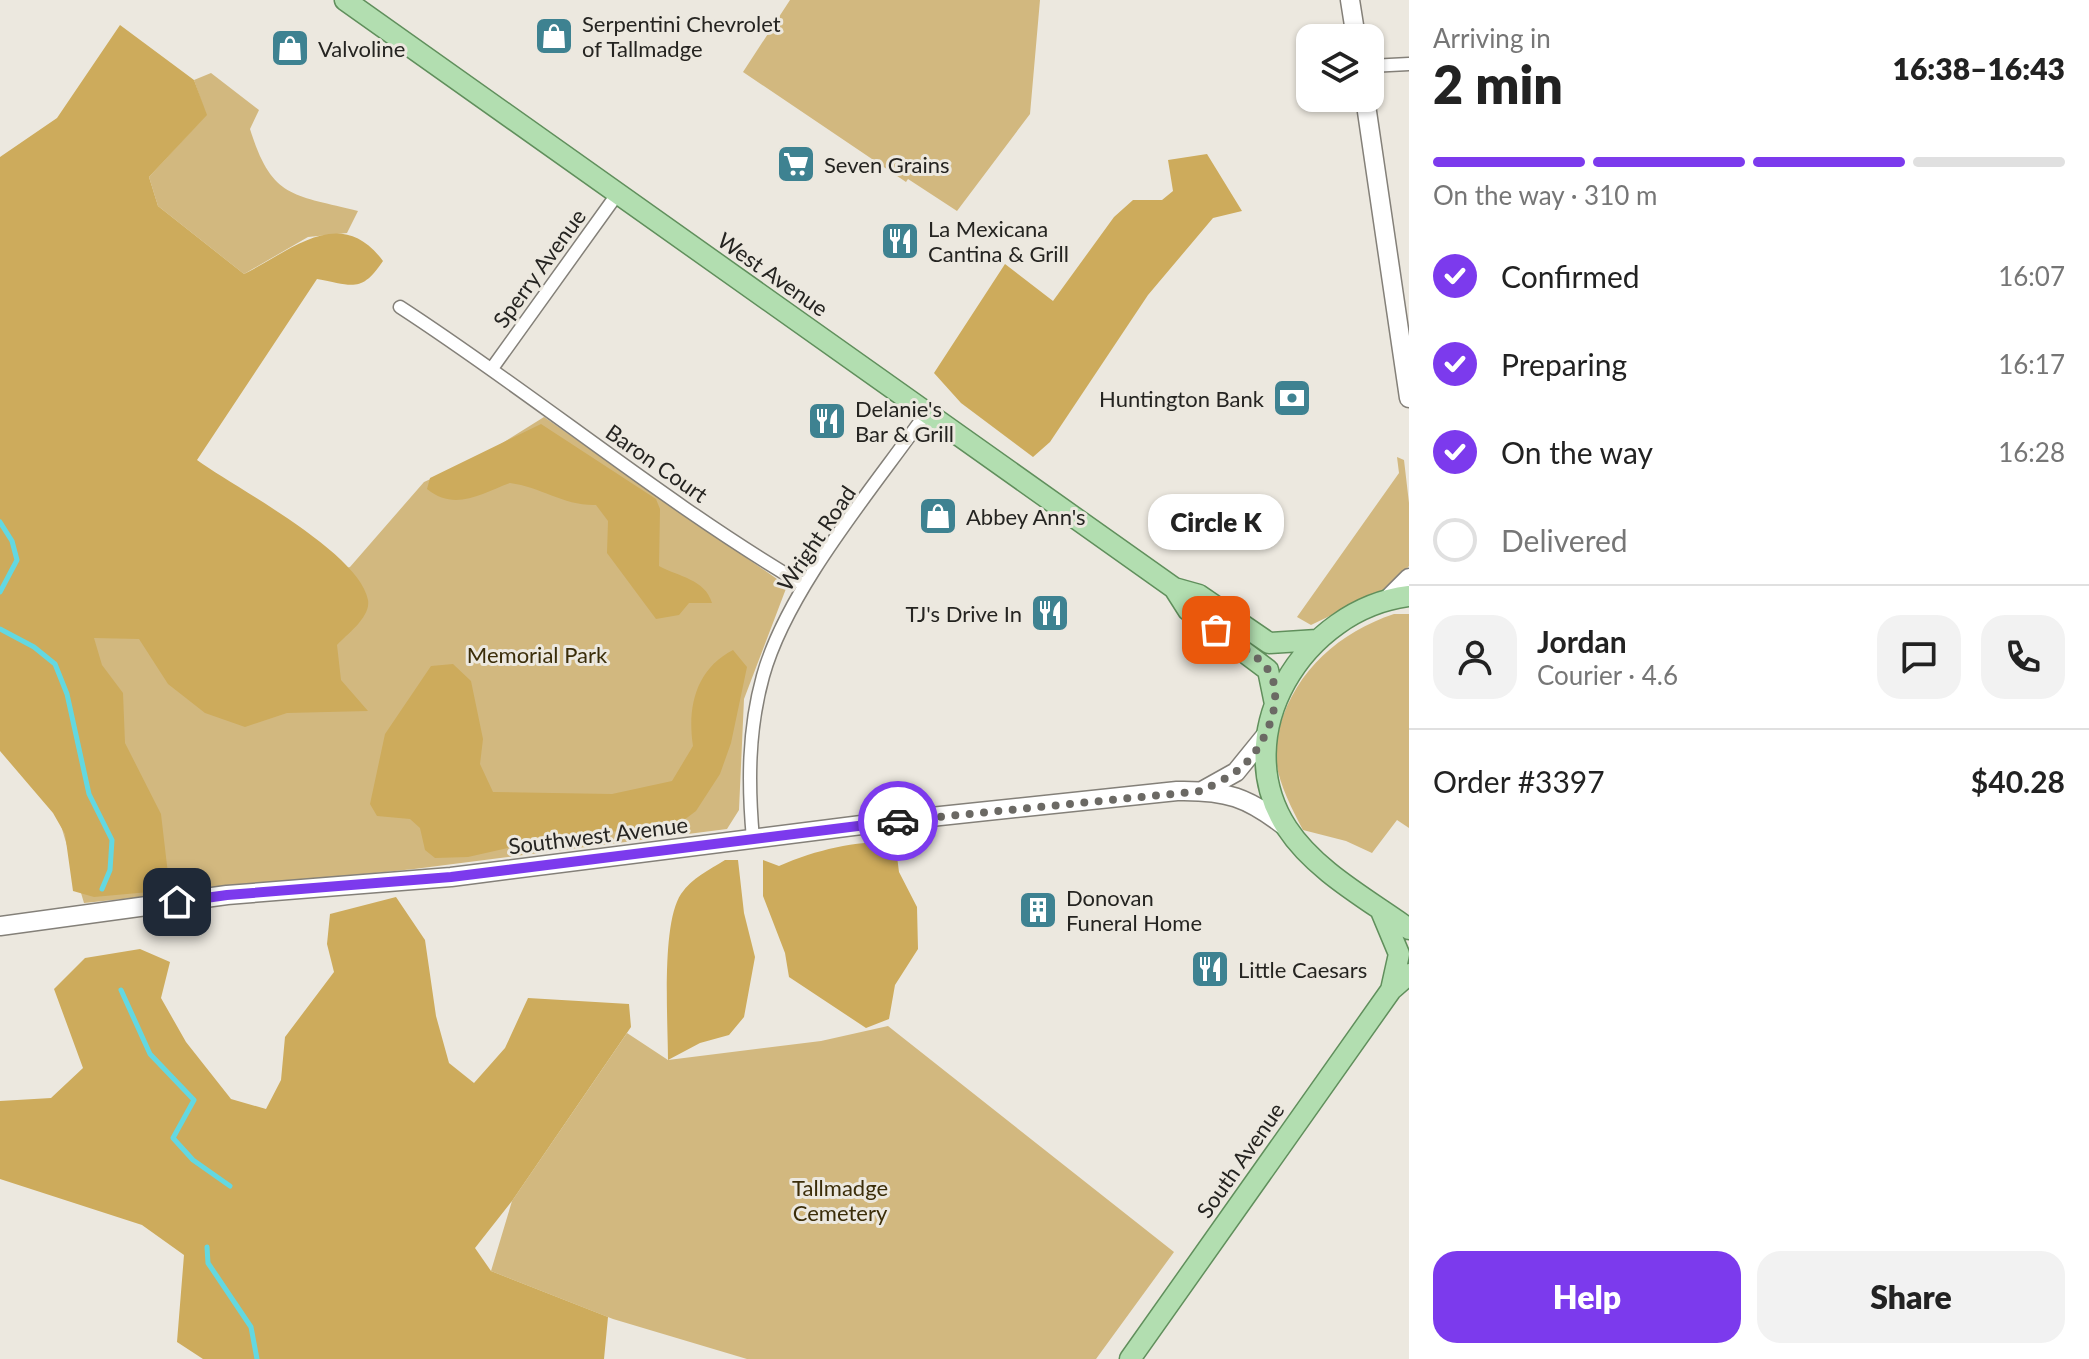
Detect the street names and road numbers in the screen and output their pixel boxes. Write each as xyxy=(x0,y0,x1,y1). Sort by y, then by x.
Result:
street label: Sperry Avenue xyxy=(487,203,591,333)
street label: West Avenue xyxy=(713,226,833,322)
street label: Baron Court xyxy=(601,418,713,508)
street label: Wright Road xyxy=(771,480,861,596)
street label: Southwest Avenue xyxy=(507,811,689,859)
street label: South Avenue xyxy=(1190,1097,1290,1223)

